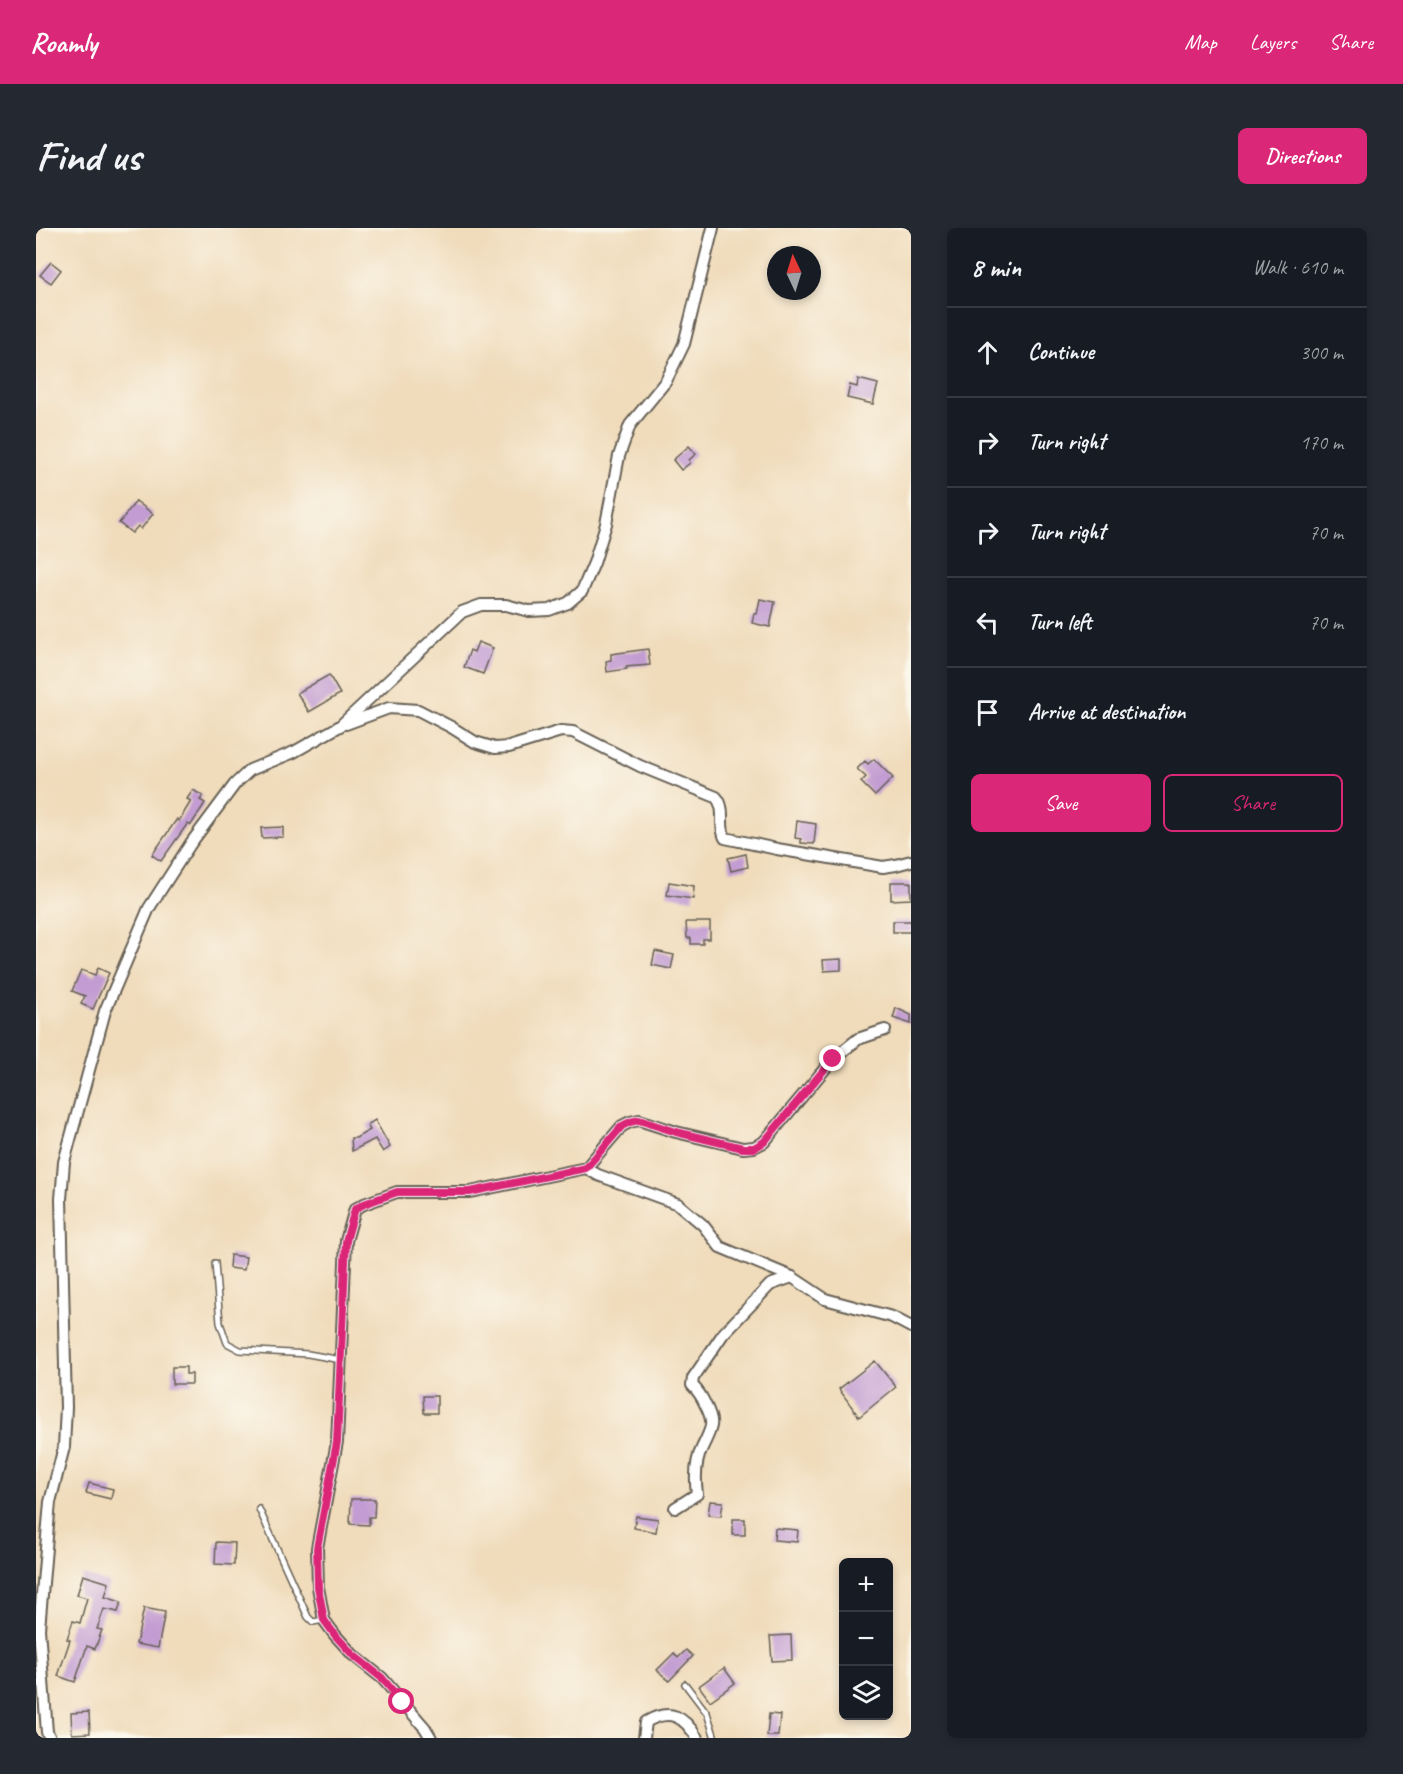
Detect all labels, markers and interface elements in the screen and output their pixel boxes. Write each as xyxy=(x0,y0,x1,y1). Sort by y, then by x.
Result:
text: Roamly xyxy=(30,25,97,60)
text: Map xyxy=(1184,29,1217,55)
text: Layers xyxy=(1250,29,1296,55)
text: Share xyxy=(1329,29,1373,55)
button: Directions xyxy=(1238,128,1367,184)
text: Find us xyxy=(36,130,141,183)
north arrow xyxy=(767,246,821,300)
text: 8 min xyxy=(971,251,1021,284)
text: Walk · 610 m xyxy=(1253,255,1343,280)
icon: ahead xyxy=(971,336,1004,369)
text: Continue xyxy=(1028,338,1094,366)
text: 300 m xyxy=(1300,340,1343,365)
icon: right xyxy=(971,426,1004,459)
text: Turn right xyxy=(1028,428,1105,456)
text: 170 m xyxy=(1300,430,1343,455)
icon: right xyxy=(971,516,1004,549)
text: Turn right xyxy=(1028,518,1105,546)
text: 70 m xyxy=(1309,520,1343,545)
icon: left xyxy=(971,606,1004,639)
text: Turn left xyxy=(1028,608,1092,636)
text: 70 m xyxy=(1309,610,1343,635)
icon: arrive xyxy=(971,696,1004,729)
text: Arrive at destination xyxy=(1028,698,1185,726)
button: Save xyxy=(971,774,1151,832)
button: Share xyxy=(1163,774,1343,832)
route end xyxy=(819,1045,845,1071)
map controls xyxy=(839,1558,893,1720)
button: + xyxy=(839,1558,893,1612)
button: − xyxy=(839,1612,893,1666)
button: layers xyxy=(839,1666,893,1720)
route start xyxy=(388,1688,414,1714)

